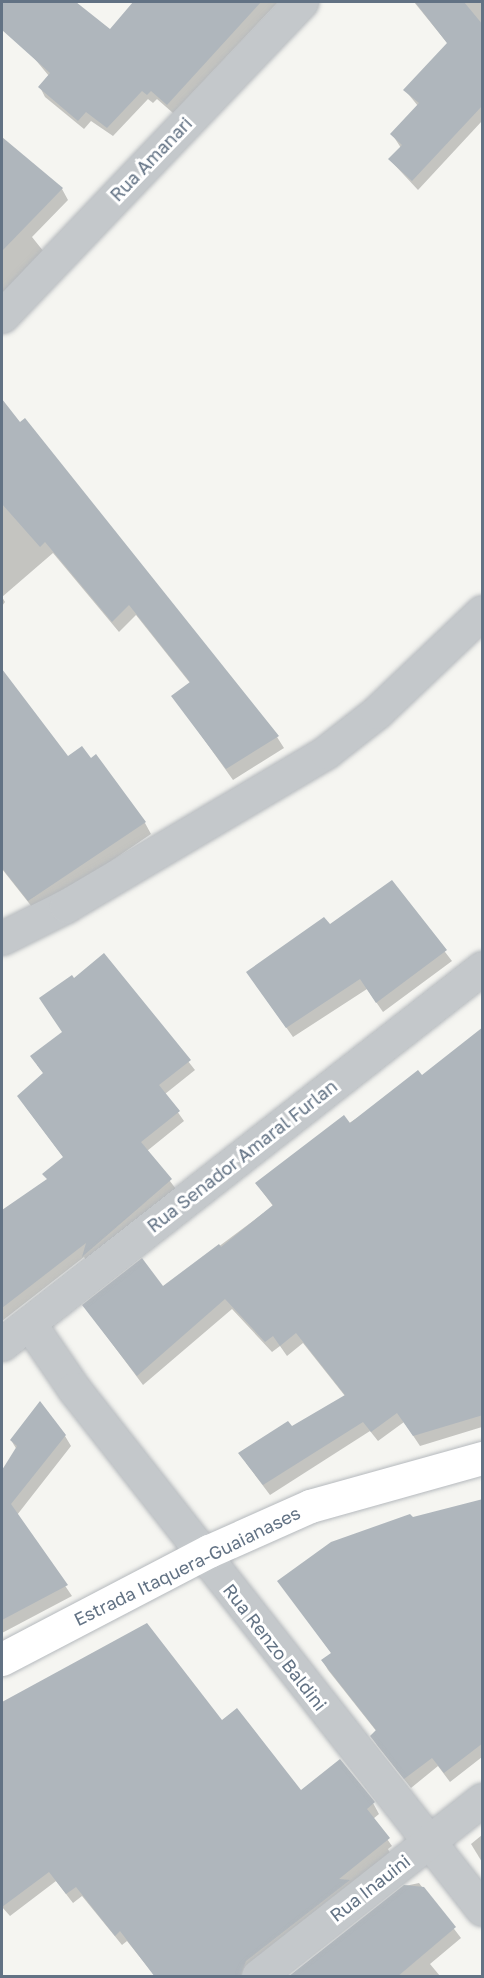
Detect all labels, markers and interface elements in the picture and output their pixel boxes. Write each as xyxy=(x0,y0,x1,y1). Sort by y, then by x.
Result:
street label: Rua Amanari xyxy=(105,112,197,206)
street label: Rua Senador Amaral Furlan xyxy=(143,1075,341,1237)
street label: Estrada Itaquera-Guaianases xyxy=(70,1502,304,1630)
street label: Rua Renzo Baldini xyxy=(219,1579,331,1715)
street label: Rua Inauini xyxy=(326,1850,414,1926)

